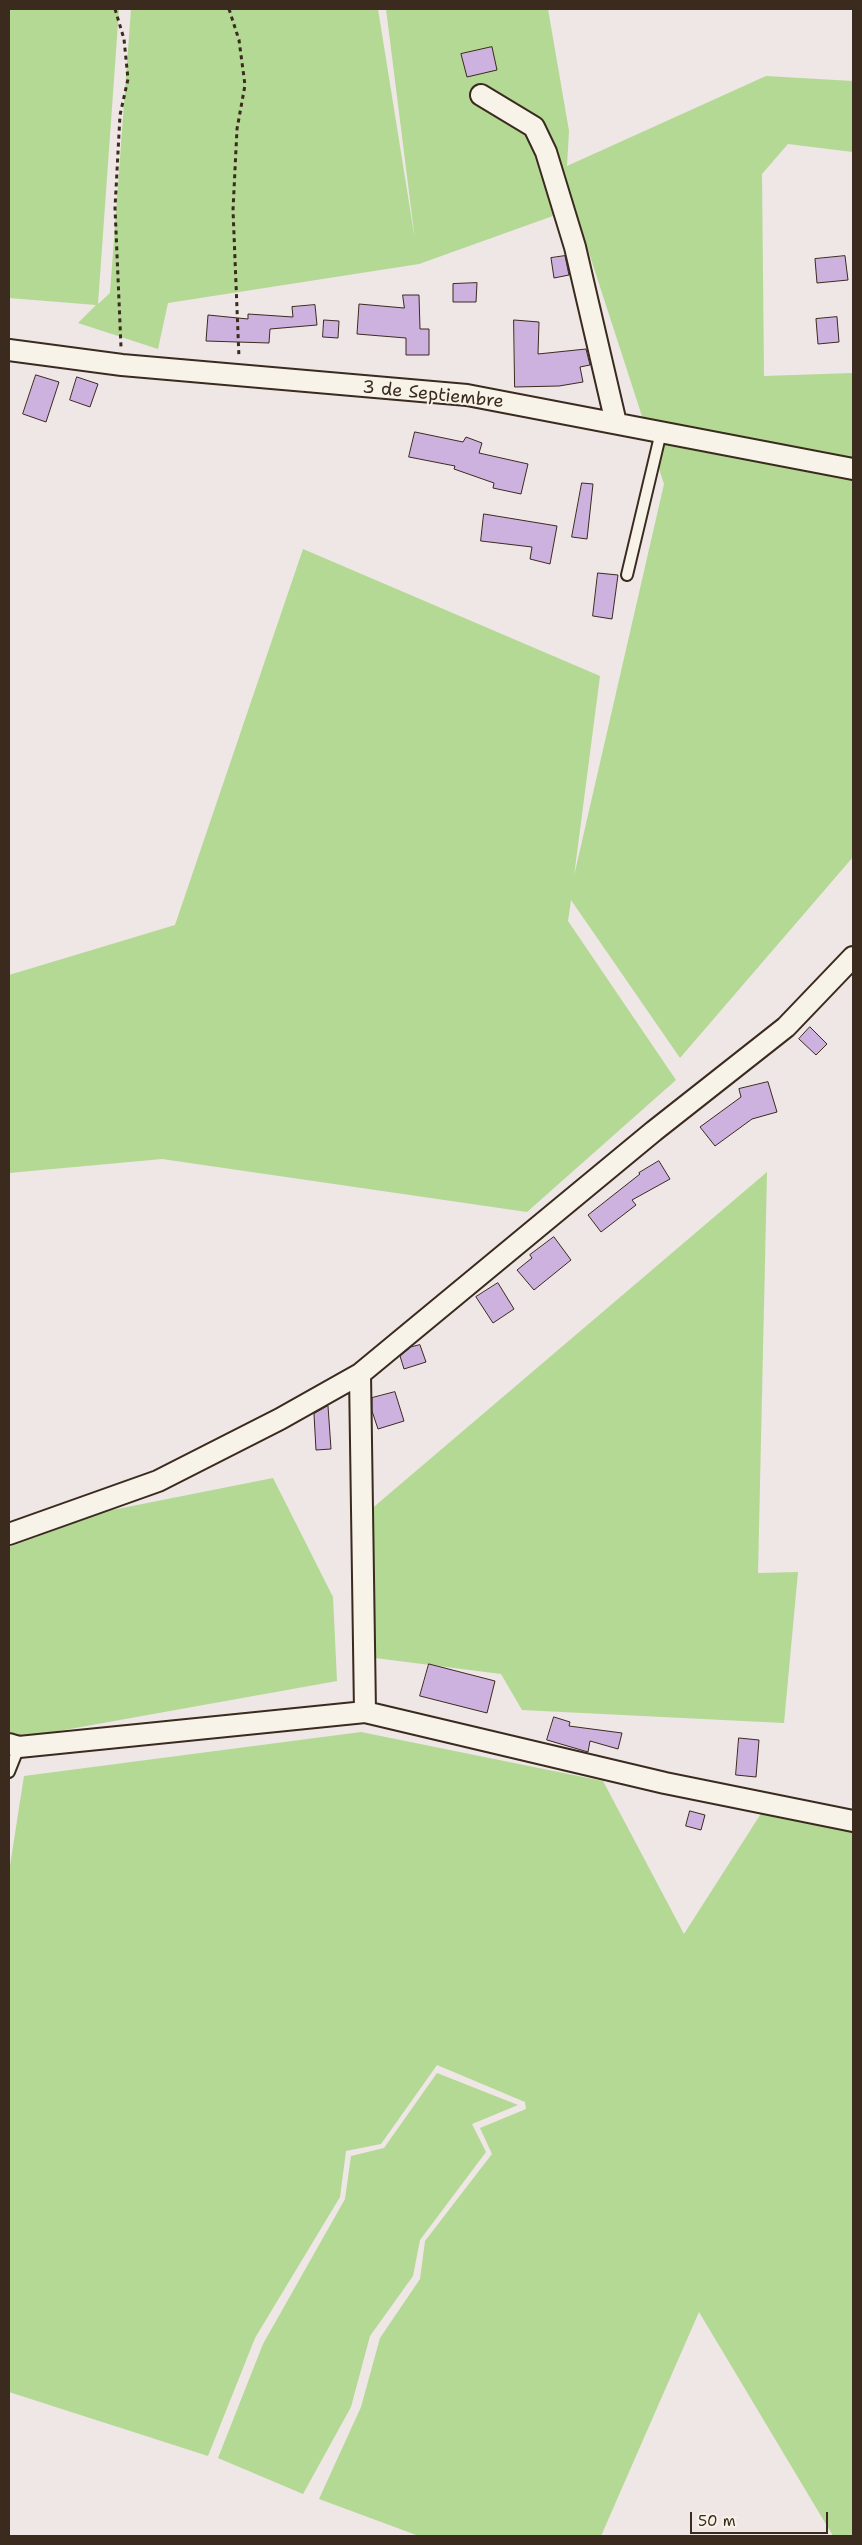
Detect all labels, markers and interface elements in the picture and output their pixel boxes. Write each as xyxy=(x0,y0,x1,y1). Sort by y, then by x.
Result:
street label: 3 de Septiembre xyxy=(361,377,505,413)
scale bar xyxy=(692,2502,830,2534)
text: 50 m xyxy=(698,2511,736,2531)

